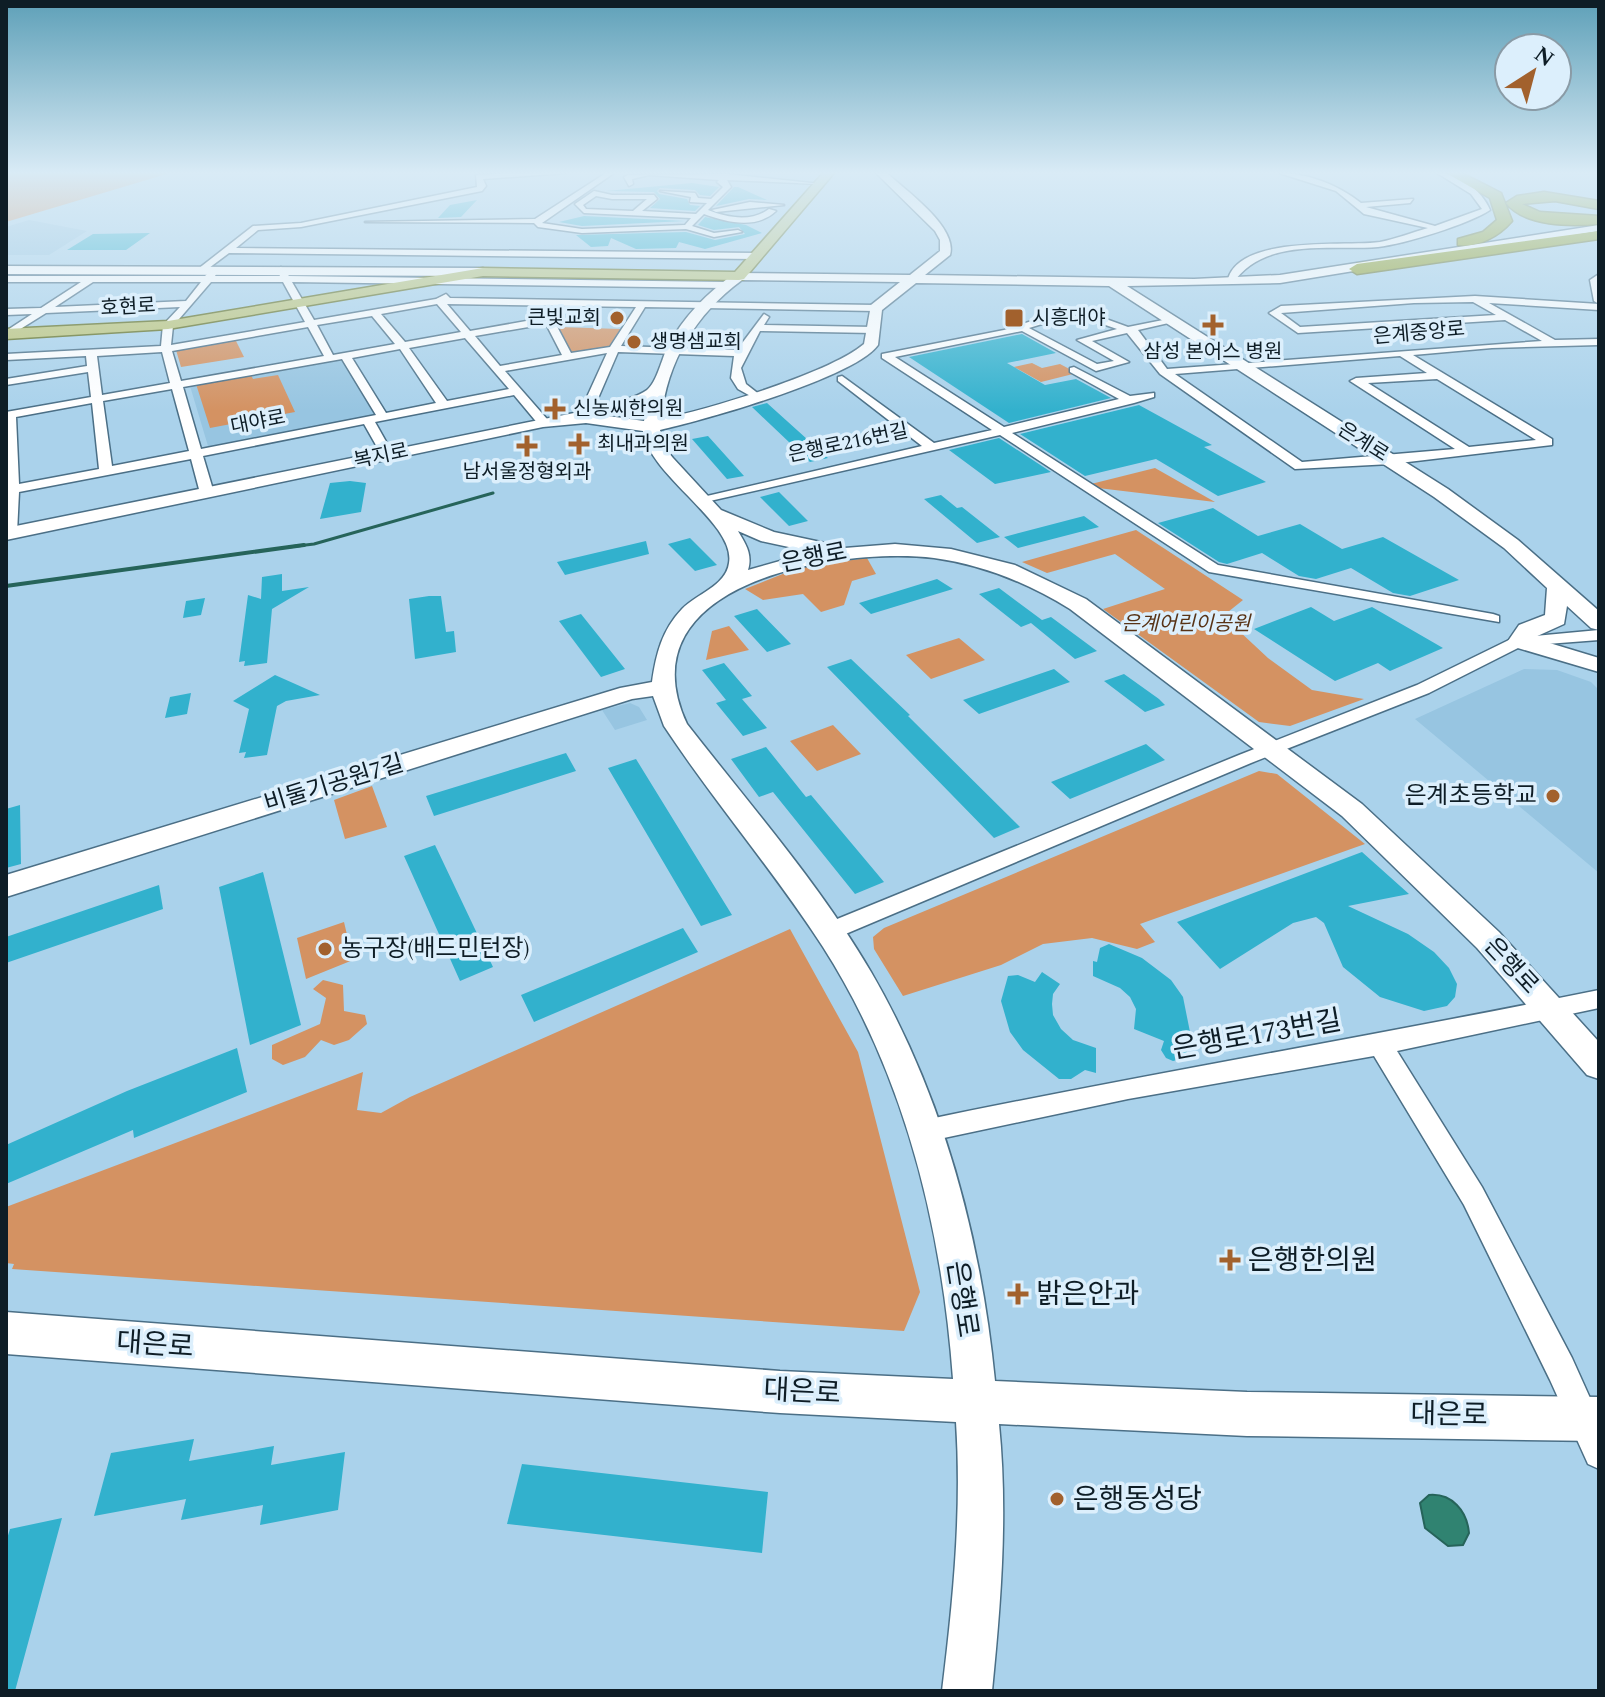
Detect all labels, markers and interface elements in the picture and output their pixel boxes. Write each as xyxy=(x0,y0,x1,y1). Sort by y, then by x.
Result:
north arrow xyxy=(1493,32,1573,112)
text: N xyxy=(1527,38,1561,76)
street label: 호현로 xyxy=(100,291,156,323)
place label: 큰빛교회 xyxy=(527,303,601,333)
place label: 시흥대야 xyxy=(1032,303,1106,333)
marker: 시흥대야 xyxy=(1003,307,1025,329)
marker: 큰빛교회 xyxy=(608,309,626,327)
marker: 삼성 본어스 병원 xyxy=(1202,314,1224,336)
street label: 은계중앙로 xyxy=(1372,314,1466,352)
place label: 생명샘교회 xyxy=(650,327,742,357)
marker: 생명샘교회 xyxy=(625,333,643,351)
place label: 삼성 본어스 병원 xyxy=(1144,337,1282,367)
place label: 신농씨한의원 xyxy=(573,394,683,424)
marker: 신농씨한의원 xyxy=(544,398,566,420)
street label: 대야로 xyxy=(228,402,288,442)
street label: 은계로 xyxy=(1332,415,1394,469)
street label: 은행로216번길 xyxy=(785,416,911,470)
place label: 최내과의원 xyxy=(597,429,689,459)
marker: 최내과의원 xyxy=(568,433,590,455)
marker: 남서울정형외과 xyxy=(516,435,538,457)
street label: 복지로 xyxy=(351,436,411,476)
place label: 남서울정형외과 xyxy=(463,457,591,487)
street label: 은행로 xyxy=(778,534,850,582)
park label: 은계어린이공원 xyxy=(1122,609,1252,639)
street label: 비둘기공원7길 xyxy=(260,746,408,822)
place label: 은계초등학교 xyxy=(1405,778,1537,814)
marker: 은계초등학교 xyxy=(1544,787,1562,805)
street label: 은행로 xyxy=(1475,929,1547,1003)
place label: 농구장(배드민턴장) xyxy=(341,931,530,967)
marker: 농구장(배드민턴장) xyxy=(316,940,334,958)
street label: 은행로173번길 xyxy=(1169,999,1345,1071)
place label: 은행한의원 xyxy=(1248,1239,1377,1282)
marker: 은행한의원 xyxy=(1219,1249,1241,1271)
street label: 은행로 xyxy=(935,1257,989,1341)
place label: 밝은안과 xyxy=(1036,1273,1139,1316)
marker: 밝은안과 xyxy=(1007,1283,1029,1305)
street label: 대은로 xyxy=(115,1321,195,1369)
street label: 대은로 xyxy=(762,1369,842,1415)
street label: 대은로 xyxy=(1410,1393,1488,1437)
place label: 은행동성당 xyxy=(1073,1478,1202,1521)
marker: 은행동성당 xyxy=(1048,1490,1066,1508)

